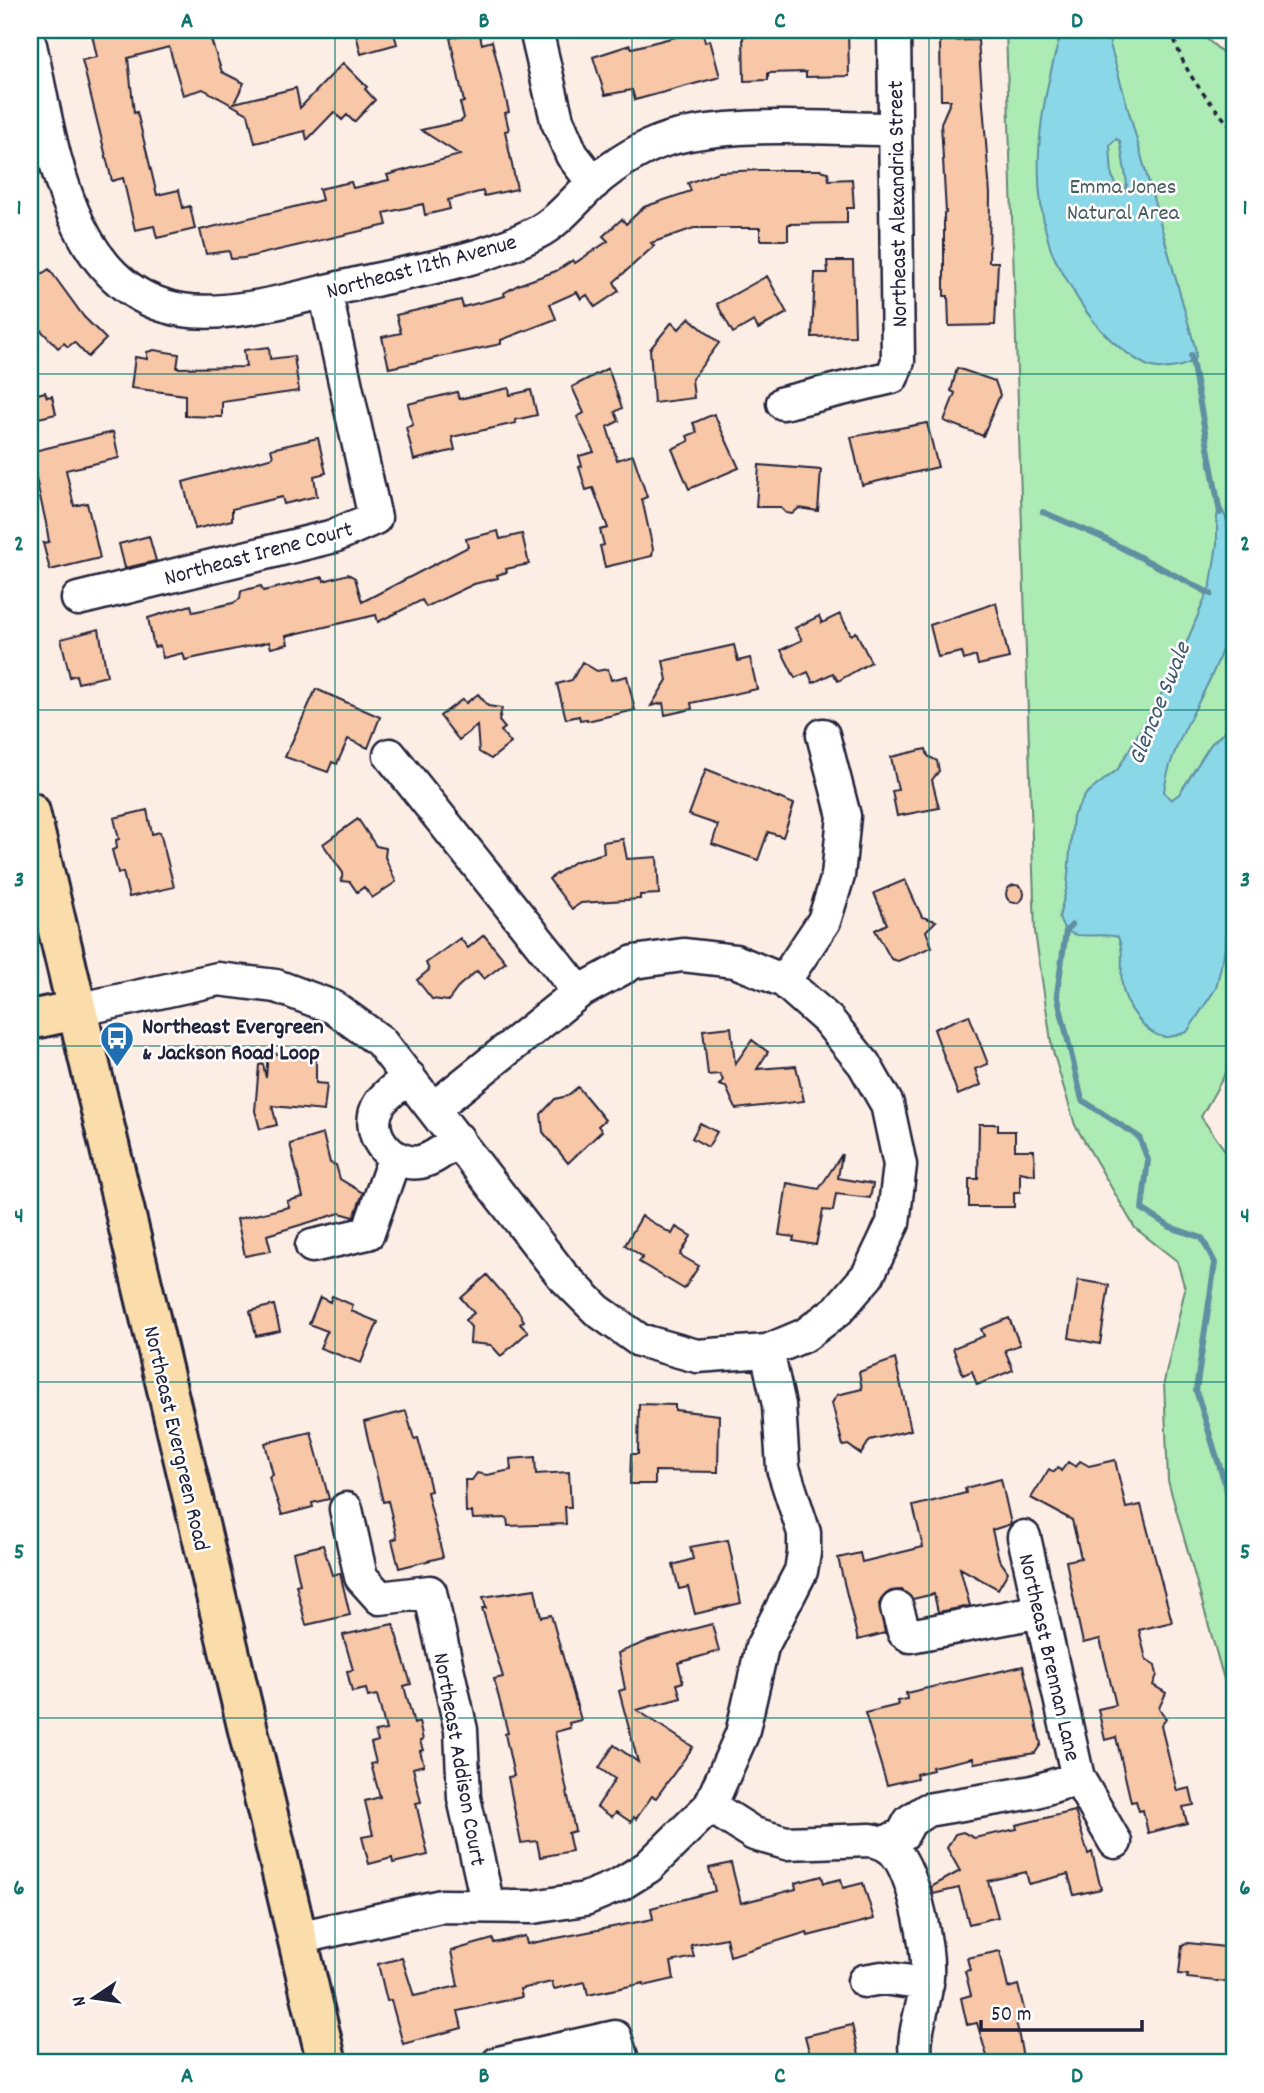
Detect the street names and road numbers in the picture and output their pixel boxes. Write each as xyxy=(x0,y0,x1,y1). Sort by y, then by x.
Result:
street label: Northeast Alexandria Street xyxy=(881,80,918,328)
street label: Northeast 12th Avenue xyxy=(323,227,521,310)
street label: Northeast Irene Court xyxy=(161,514,357,596)
street label: Northeast Evergreen Road xyxy=(133,1323,217,1555)
street label: Northeast Brennan Lane xyxy=(1008,1551,1088,1765)
street label: Northeast Addison Court xyxy=(423,1650,493,1869)

